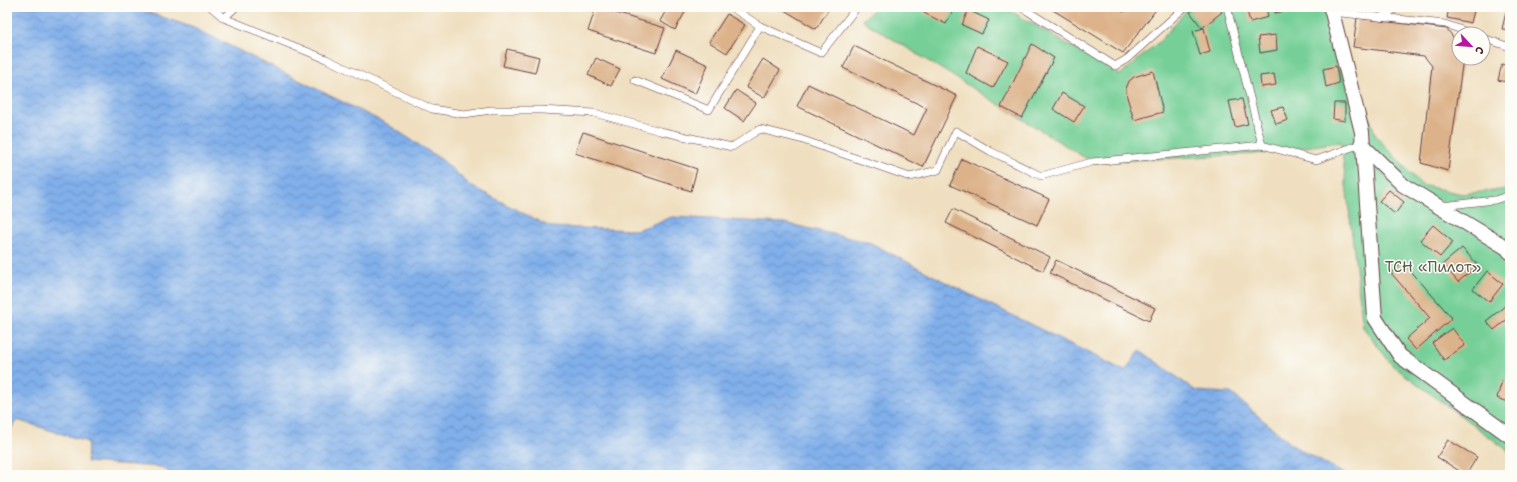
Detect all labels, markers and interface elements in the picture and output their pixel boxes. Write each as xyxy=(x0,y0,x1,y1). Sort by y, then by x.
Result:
north arrow xyxy=(1451,26,1491,66)
text: С xyxy=(1471,44,1488,57)
park label: ТСН «Пилот» xyxy=(1385,257,1481,277)

